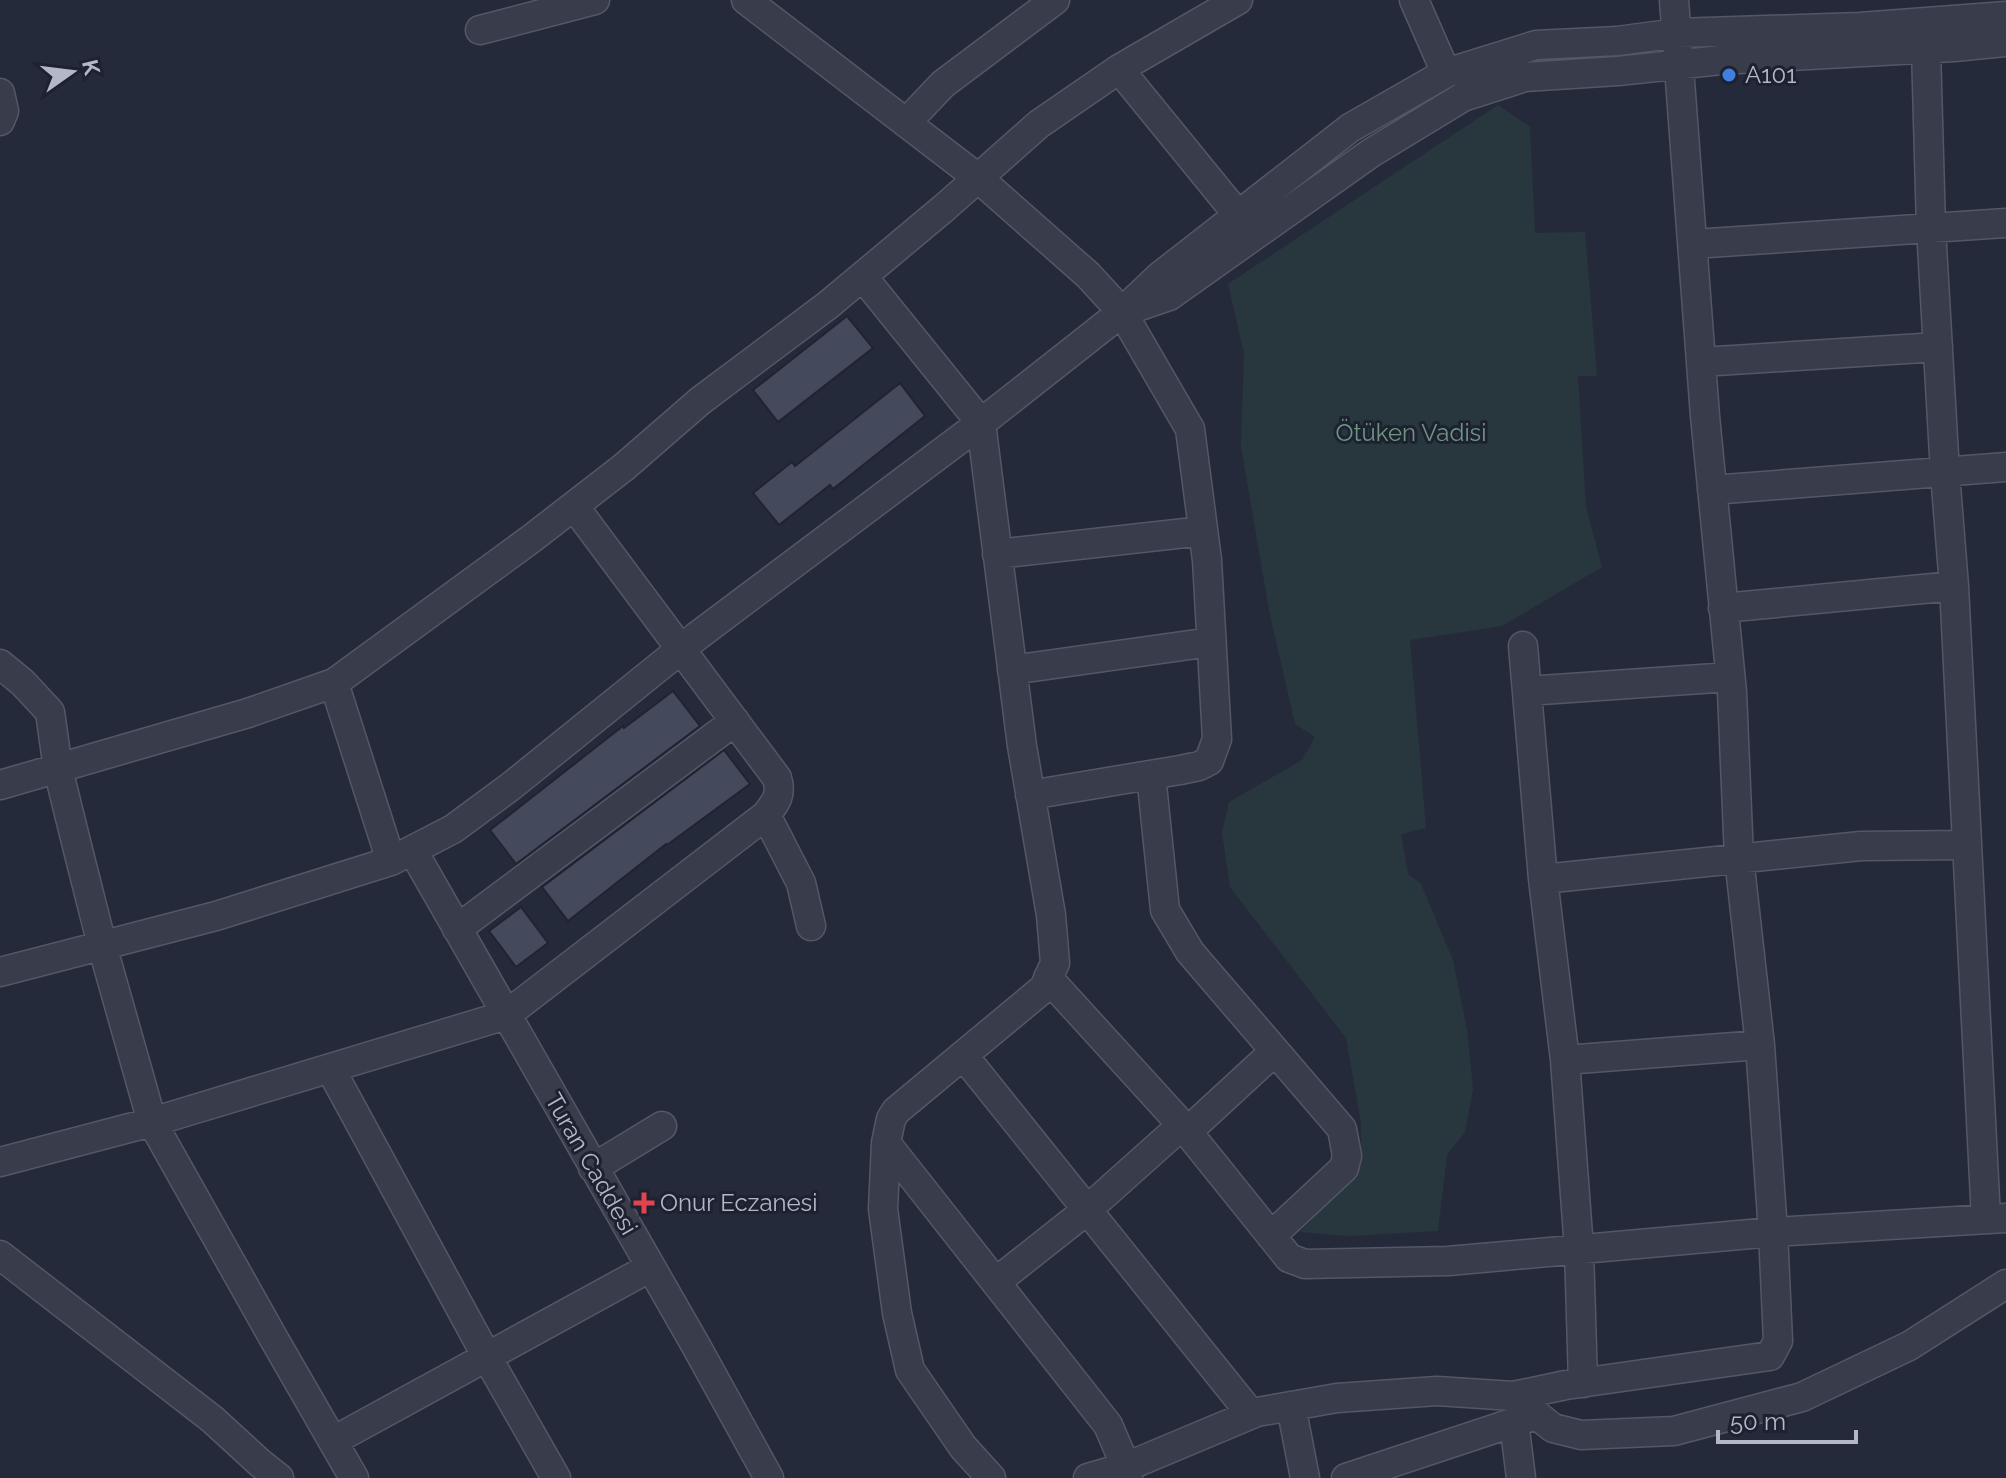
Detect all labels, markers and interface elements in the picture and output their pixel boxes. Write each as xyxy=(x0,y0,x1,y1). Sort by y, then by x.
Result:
north arrow xyxy=(32,32,112,112)
text: K xyxy=(77,57,106,78)
place label: A101 xyxy=(1745,60,1796,89)
marker: A101 xyxy=(1720,66,1738,84)
park label: Ötüken Vadisi xyxy=(1336,418,1486,447)
street label: Turan Caddesi xyxy=(539,1088,644,1240)
place label: Onur Eczanesi xyxy=(660,1188,817,1217)
marker: Onur Eczanesi xyxy=(635,1194,653,1212)
scale bar xyxy=(1718,1394,1856,1444)
text: 50 m xyxy=(1730,1407,1786,1436)

